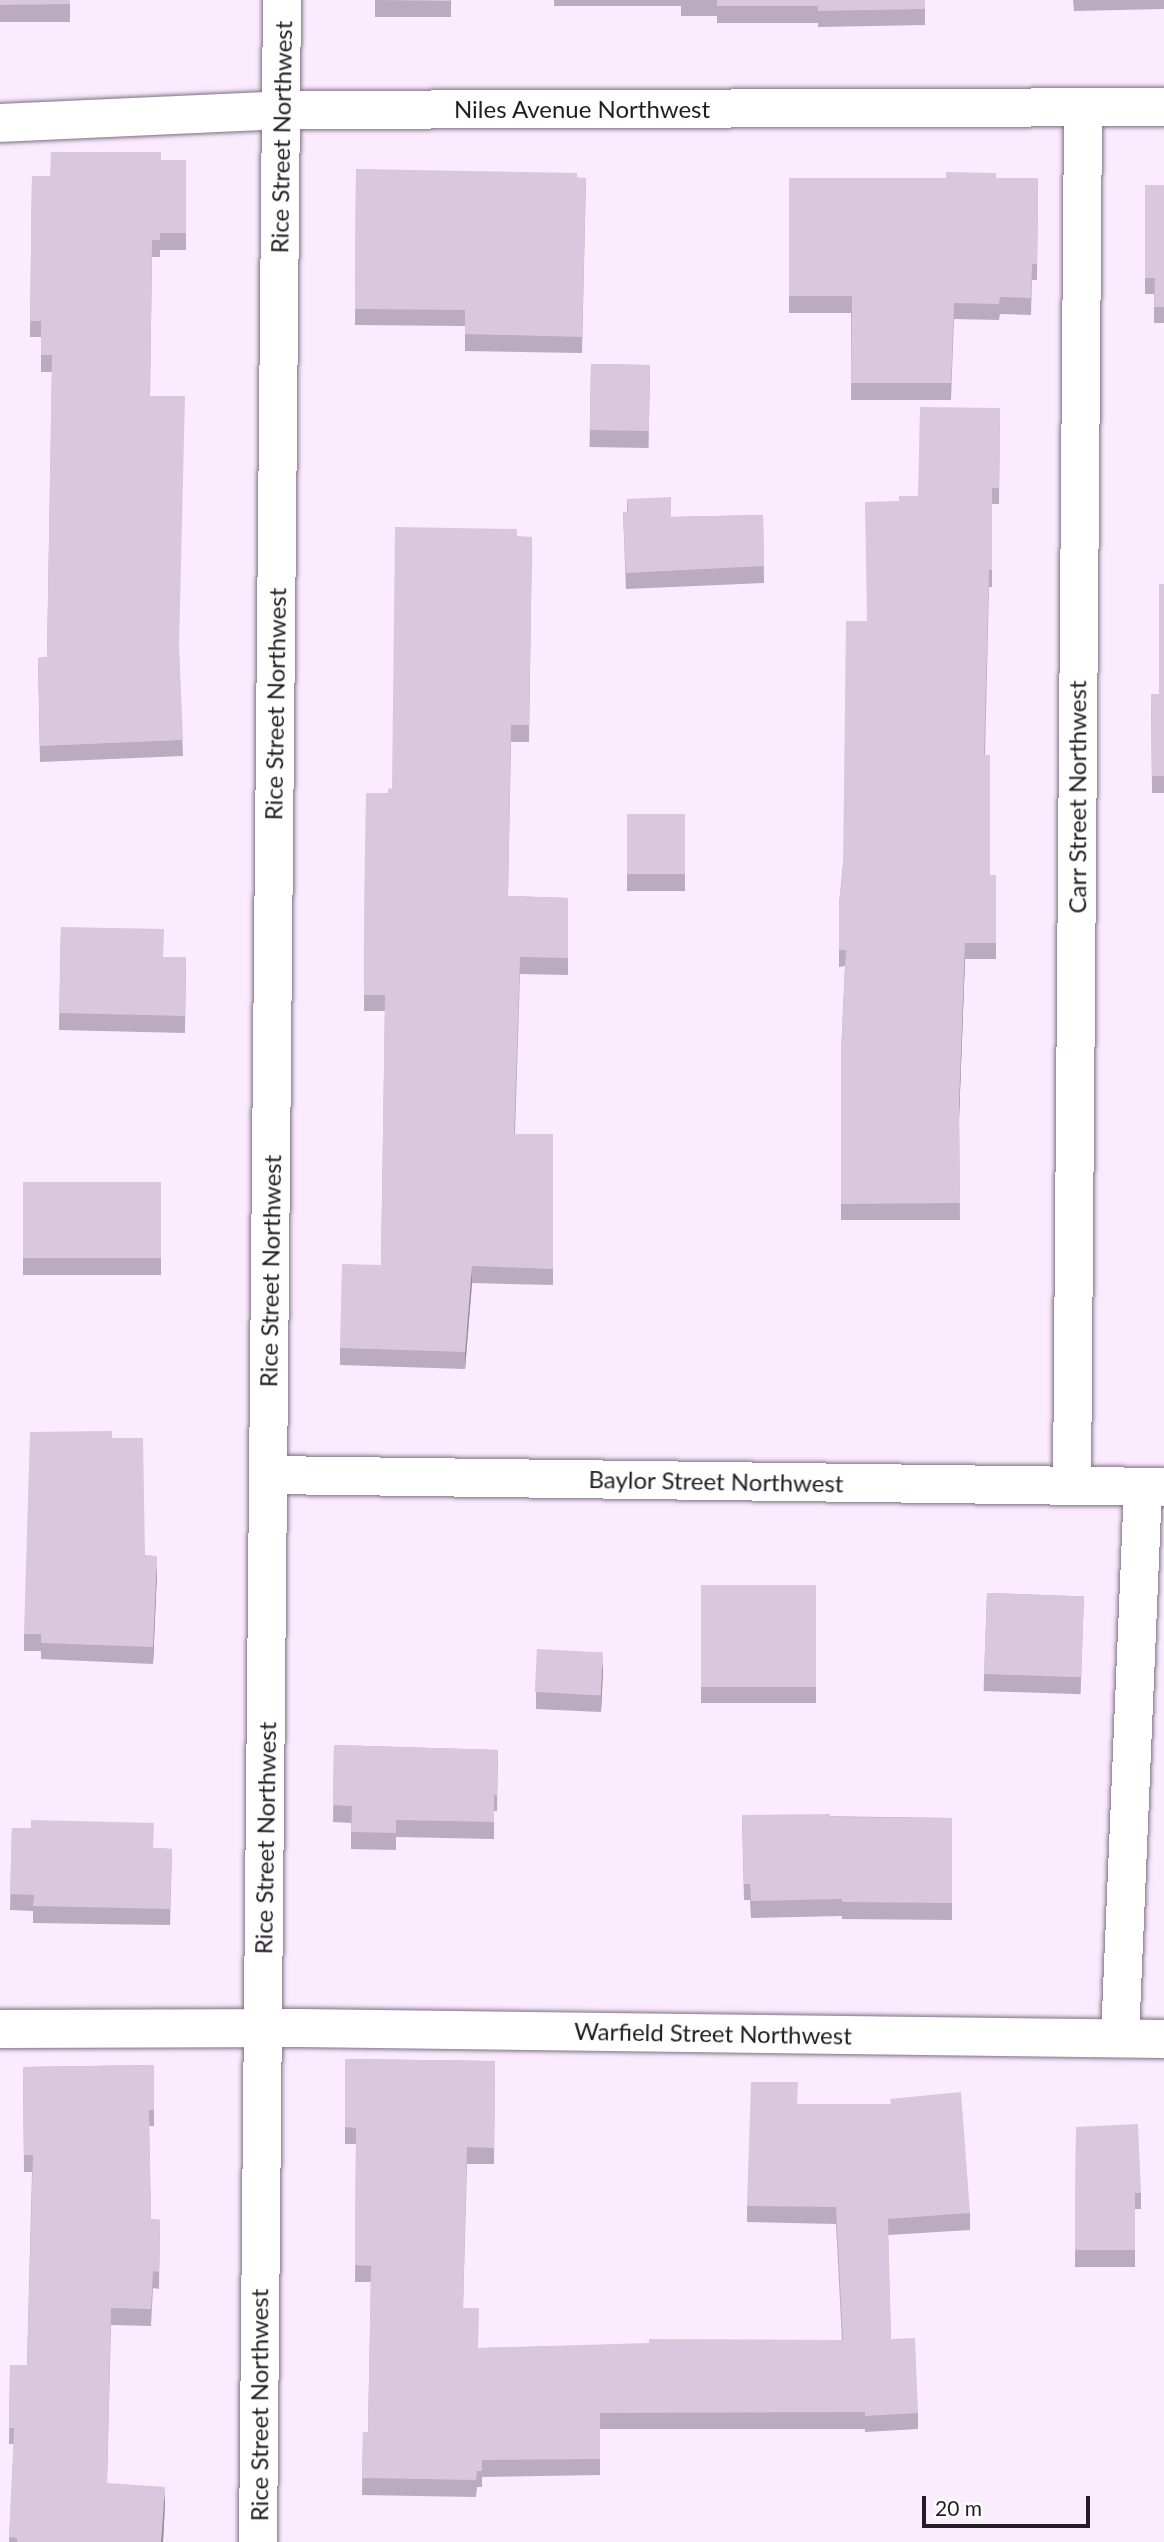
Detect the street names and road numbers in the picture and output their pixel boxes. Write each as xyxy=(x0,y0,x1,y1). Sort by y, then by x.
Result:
street label: Rice Street Northwest xyxy=(265,20,297,254)
street label: Niles Avenue Northwest xyxy=(454,95,710,123)
street label: Rice Street Northwest xyxy=(259,587,291,821)
street label: Carr Street Northwest xyxy=(1063,680,1091,914)
street label: Rice Street Northwest xyxy=(254,1154,286,1388)
street label: Baylor Street Northwest xyxy=(588,1464,844,1498)
street label: Rice Street Northwest xyxy=(249,1721,281,1955)
street label: Warfield Street Northwest xyxy=(574,2016,852,2050)
street label: Rice Street Northwest xyxy=(245,2289,273,2521)

